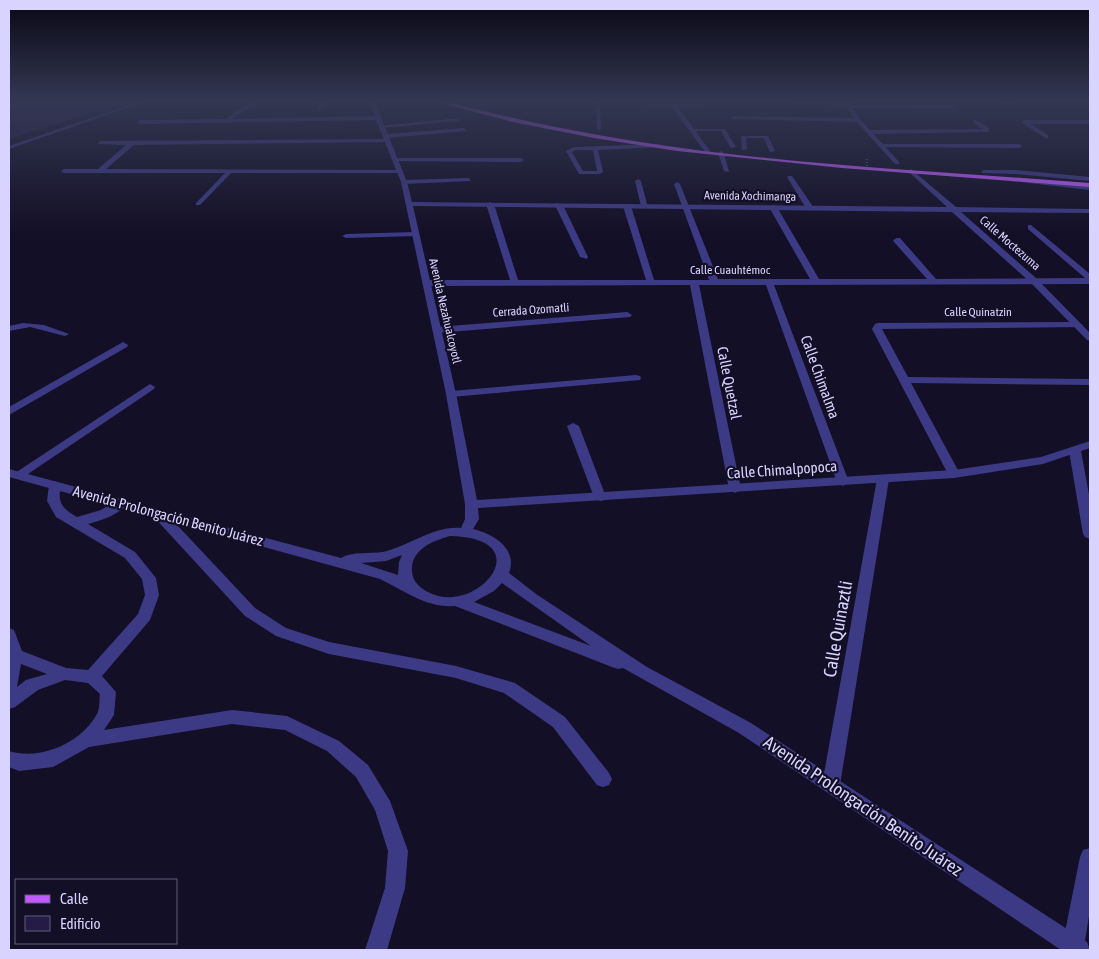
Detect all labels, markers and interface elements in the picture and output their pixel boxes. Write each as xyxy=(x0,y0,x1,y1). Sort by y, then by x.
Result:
street label: Avenida Xochimanga xyxy=(704,188,796,204)
street label: Calle Moctezuma xyxy=(977,213,1043,273)
street label: Avenida Nezahualcoyotl xyxy=(426,257,464,366)
street label: Calle Cuauhtémoc xyxy=(690,263,771,277)
street label: Cerrada Ozomatli xyxy=(492,300,570,320)
street label: Calle Quinatzin xyxy=(944,305,1012,319)
street label: Calle Chimalma xyxy=(798,333,843,421)
street label: Calle Quetzal xyxy=(714,345,745,421)
street label: Calle Chimalpopoca xyxy=(726,457,838,482)
street label: Avenida Prolongación Benito Juárez xyxy=(71,482,266,549)
street label: Calle Quinaztli xyxy=(819,579,856,679)
street label: Avenida Prolongación Benito Juárez xyxy=(760,731,967,880)
legend xyxy=(15,879,178,944)
text: Calle xyxy=(60,890,89,907)
text: Edificio xyxy=(60,915,101,932)

